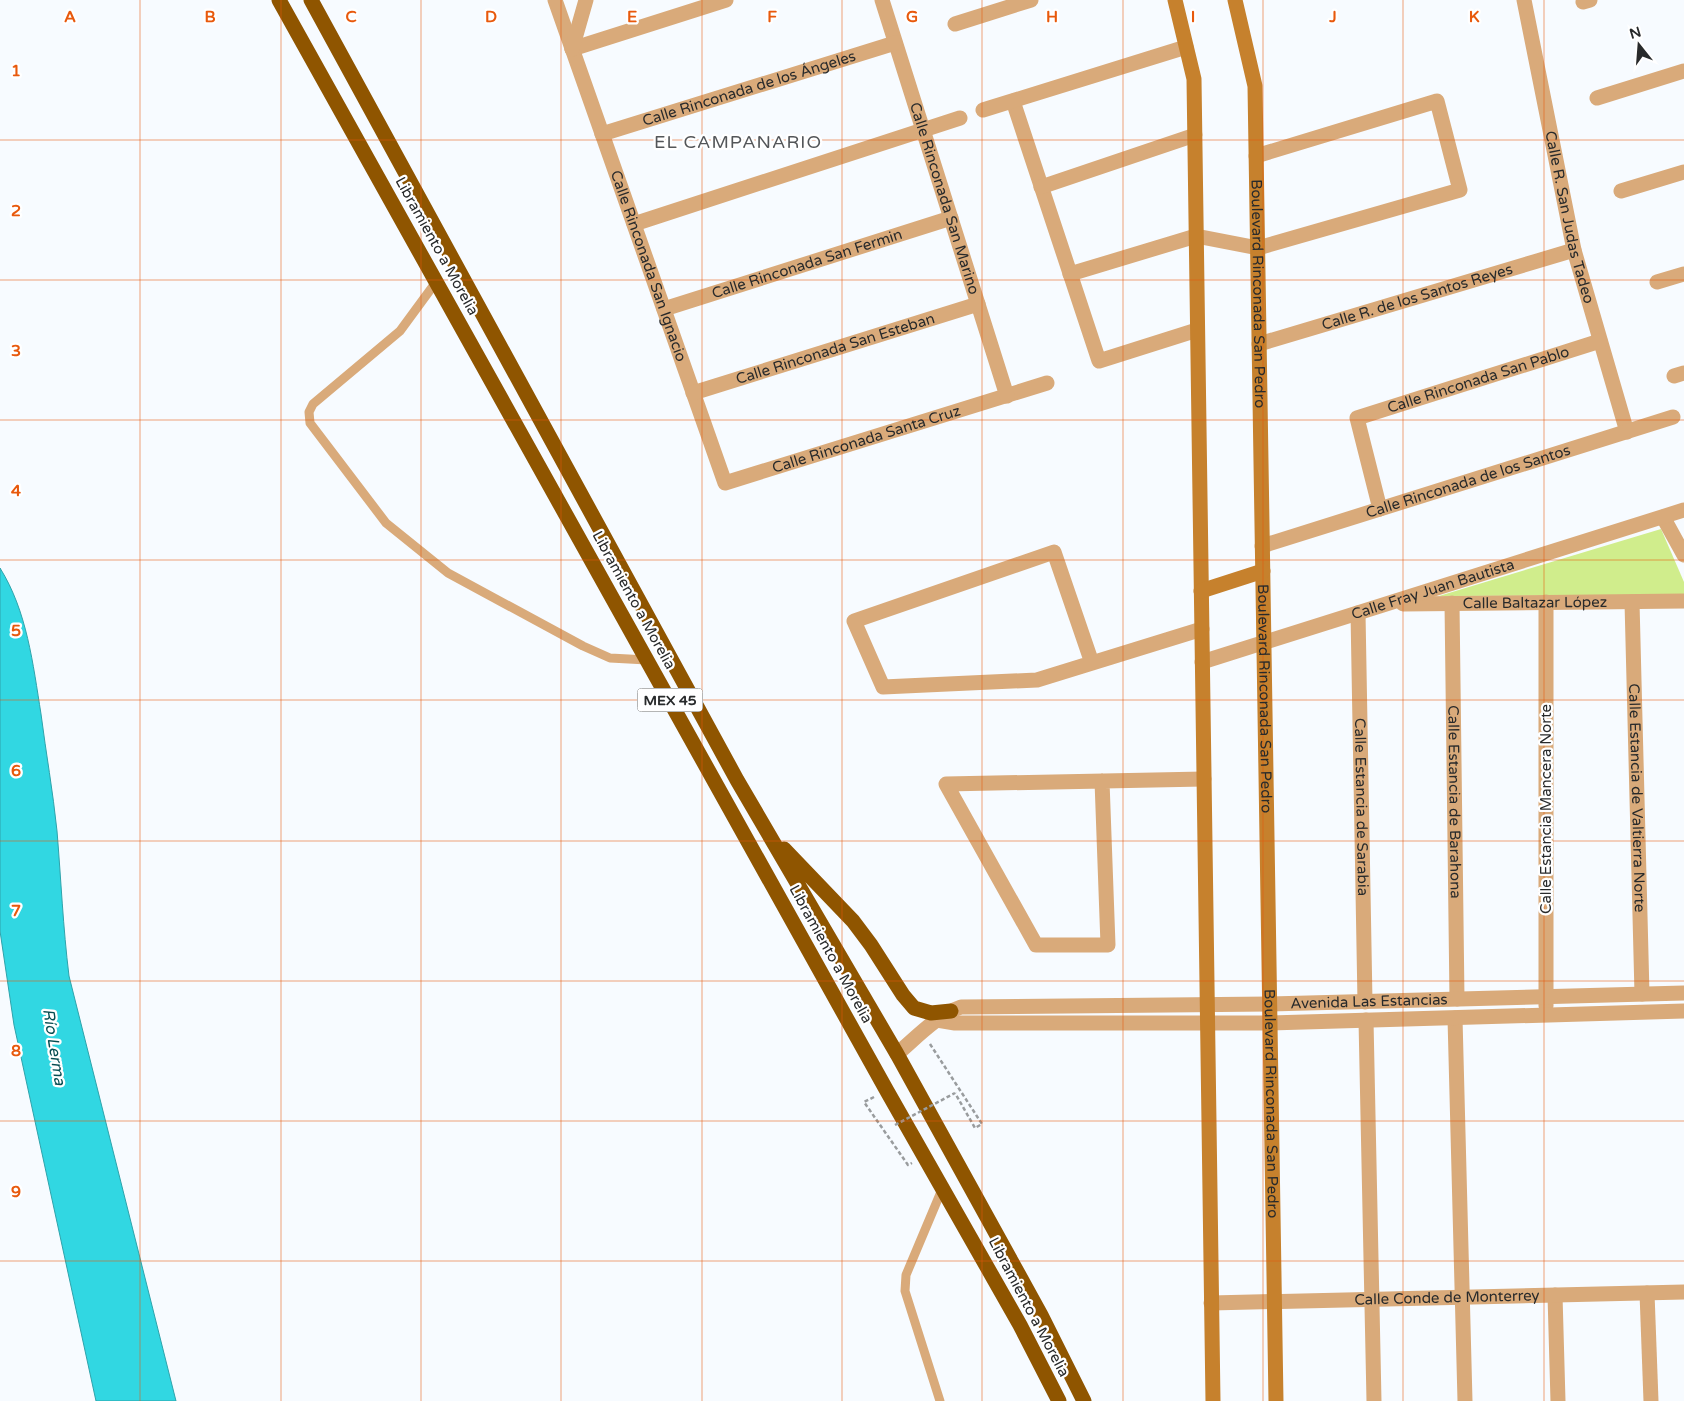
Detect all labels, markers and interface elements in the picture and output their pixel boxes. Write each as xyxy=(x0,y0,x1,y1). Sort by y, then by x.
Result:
text: A xyxy=(64,7,76,27)
text: B xyxy=(204,7,216,27)
text: C xyxy=(345,7,357,27)
text: D xyxy=(485,7,497,27)
text: E xyxy=(627,7,637,27)
text: F xyxy=(767,7,777,27)
text: G xyxy=(906,7,918,27)
text: H xyxy=(1046,7,1058,27)
text: I xyxy=(1191,7,1195,27)
text: J xyxy=(1328,7,1337,27)
text: K xyxy=(1469,7,1480,27)
north arrow xyxy=(1614,20,1664,70)
text: N xyxy=(1627,23,1643,43)
street label: Calle Rinconada de los Ángeles xyxy=(640,47,858,130)
text: 1 xyxy=(11,61,21,81)
street label: Calle Rinconada San Marino xyxy=(906,100,983,297)
street label: Calle R. San Judas Tadeo xyxy=(1541,129,1598,306)
district label: EL CAMPANARIO xyxy=(654,131,822,153)
street label: Calle Rinconada San Ignacio xyxy=(607,168,691,364)
street label: Libramiento a Morelia xyxy=(391,174,483,318)
street label: Boulevard Rinconada San Pedro xyxy=(1247,179,1269,408)
text: 2 xyxy=(11,201,21,221)
street label: Calle Rinconada San Fermin xyxy=(709,225,905,302)
street label: Calle R. de los Santos Reyes xyxy=(1319,260,1515,334)
street label: Calle Rinconada San Esteban xyxy=(734,309,937,388)
text: 3 xyxy=(11,341,21,361)
street label: Calle Rinconada San Pablo xyxy=(1385,342,1571,417)
street label: Calle Rinconada Santa Cruz xyxy=(770,401,963,477)
street label: Calle Rinconada de los Santos xyxy=(1364,441,1573,522)
text: 4 xyxy=(11,481,21,501)
street label: Libramiento a Morelia xyxy=(588,528,680,672)
street label: Calle Fray Juan Bautista xyxy=(1349,555,1517,623)
street label: Boulevard Rinconada San Pedro xyxy=(1254,584,1276,813)
street label: Calle Baltazar López xyxy=(1463,593,1607,612)
text: 5 xyxy=(11,621,21,641)
street label: Calle Estancia de Valtierra Norte xyxy=(1625,683,1649,913)
road number: MEX 45 xyxy=(638,688,702,712)
street label: Calle Estancia Mancera Norte xyxy=(1537,704,1555,914)
street label: Calle Estancia de Barahona xyxy=(1444,705,1465,899)
street label: Calle Estancia de Sarabia xyxy=(1351,718,1372,896)
text: 6 xyxy=(11,761,21,781)
street label: Libramiento a Morelia xyxy=(785,882,877,1026)
text: 7 xyxy=(11,901,21,921)
street label: Boulevard Rinconada San Pedro xyxy=(1260,989,1282,1218)
street label: Avenida Las Estancias xyxy=(1290,990,1448,1012)
water label: Río Lerma xyxy=(38,1007,70,1088)
text: 8 xyxy=(11,1041,21,1061)
text: 9 xyxy=(11,1182,21,1202)
street label: Libramiento a Morelia xyxy=(985,1234,1073,1380)
street label: Calle Conde de Monterrey xyxy=(1354,1286,1540,1309)

